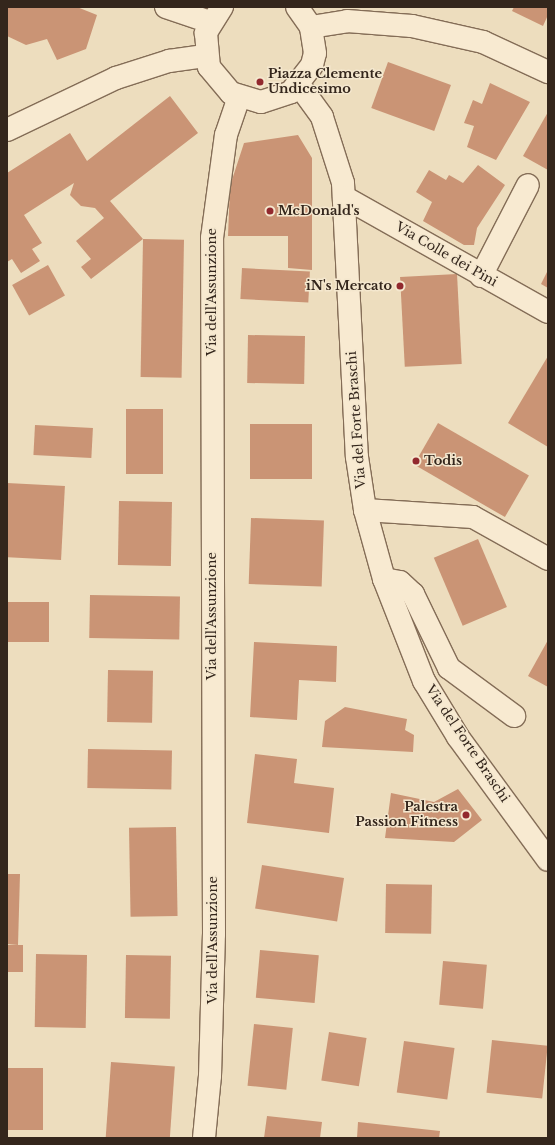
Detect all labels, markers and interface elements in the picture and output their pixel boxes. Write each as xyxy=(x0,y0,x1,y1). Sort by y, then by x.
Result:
place label: Piazza Clemente Undicesimo xyxy=(268,67,382,98)
marker: Piazza Clemente Undicesimo xyxy=(255,77,265,87)
place label: McDonald's xyxy=(278,203,360,219)
marker: McDonald's xyxy=(265,206,275,216)
street label: Via Colle dei Pini xyxy=(392,219,500,291)
street label: Via dell'Assunzione xyxy=(204,228,220,356)
place label: iN's Mercato xyxy=(306,278,392,294)
marker: iN's Mercato xyxy=(395,281,405,291)
street label: Via del Forte Braschi xyxy=(344,351,370,489)
place label: Todis xyxy=(424,453,462,469)
marker: Todis xyxy=(411,456,421,466)
street label: Via dell'Assunzione xyxy=(204,552,220,680)
street label: Via del Forte Braschi xyxy=(422,682,512,806)
place label: Palestra Passion Fitness xyxy=(355,800,458,831)
marker: Palestra Passion Fitness xyxy=(461,810,471,820)
street label: Via dell'Assunzione xyxy=(205,876,221,1004)

